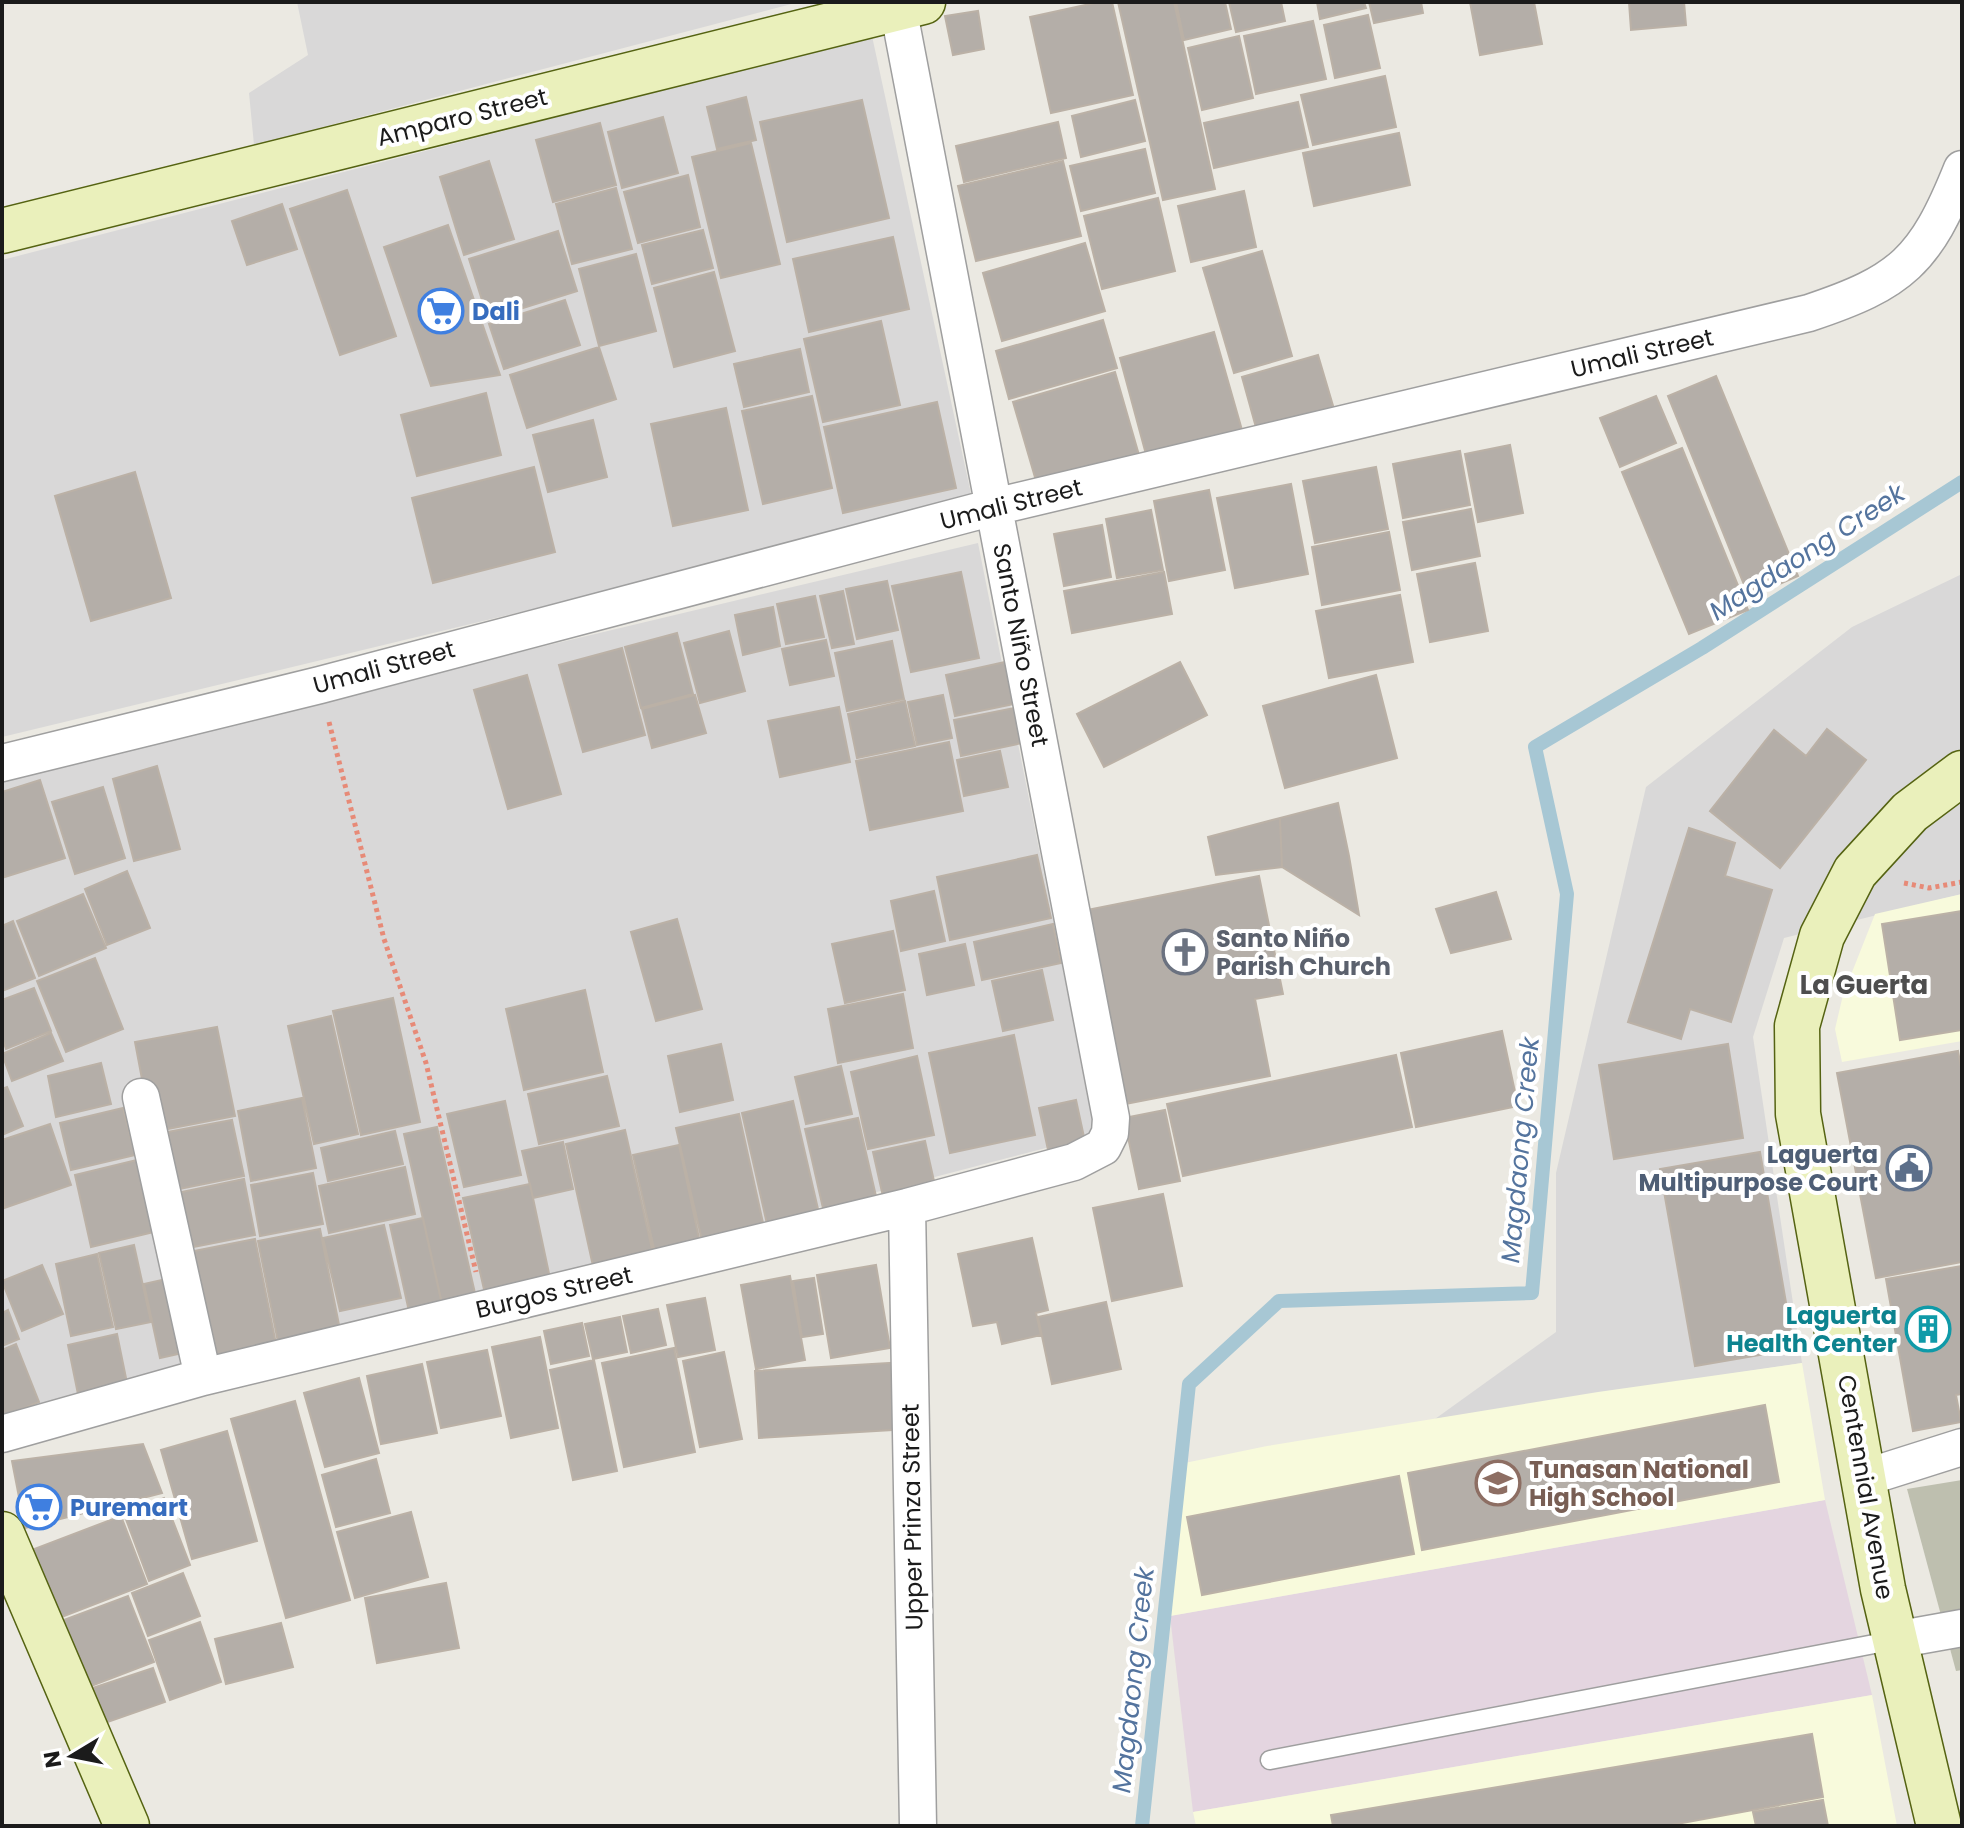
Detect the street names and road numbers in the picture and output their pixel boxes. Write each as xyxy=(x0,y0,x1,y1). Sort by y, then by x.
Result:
street label: Amparo Street xyxy=(373,80,551,154)
street label: Umali Street xyxy=(1567,321,1717,385)
street label: Umali Street xyxy=(936,470,1086,538)
street label: Santo Niño Street xyxy=(985,541,1057,749)
street label: Umali Street xyxy=(309,632,459,702)
street label: Burgos Street xyxy=(472,1258,636,1326)
street label: Centennial Avenue xyxy=(1830,1372,1902,1602)
street label: Upper Prinza Street xyxy=(894,1403,930,1631)

